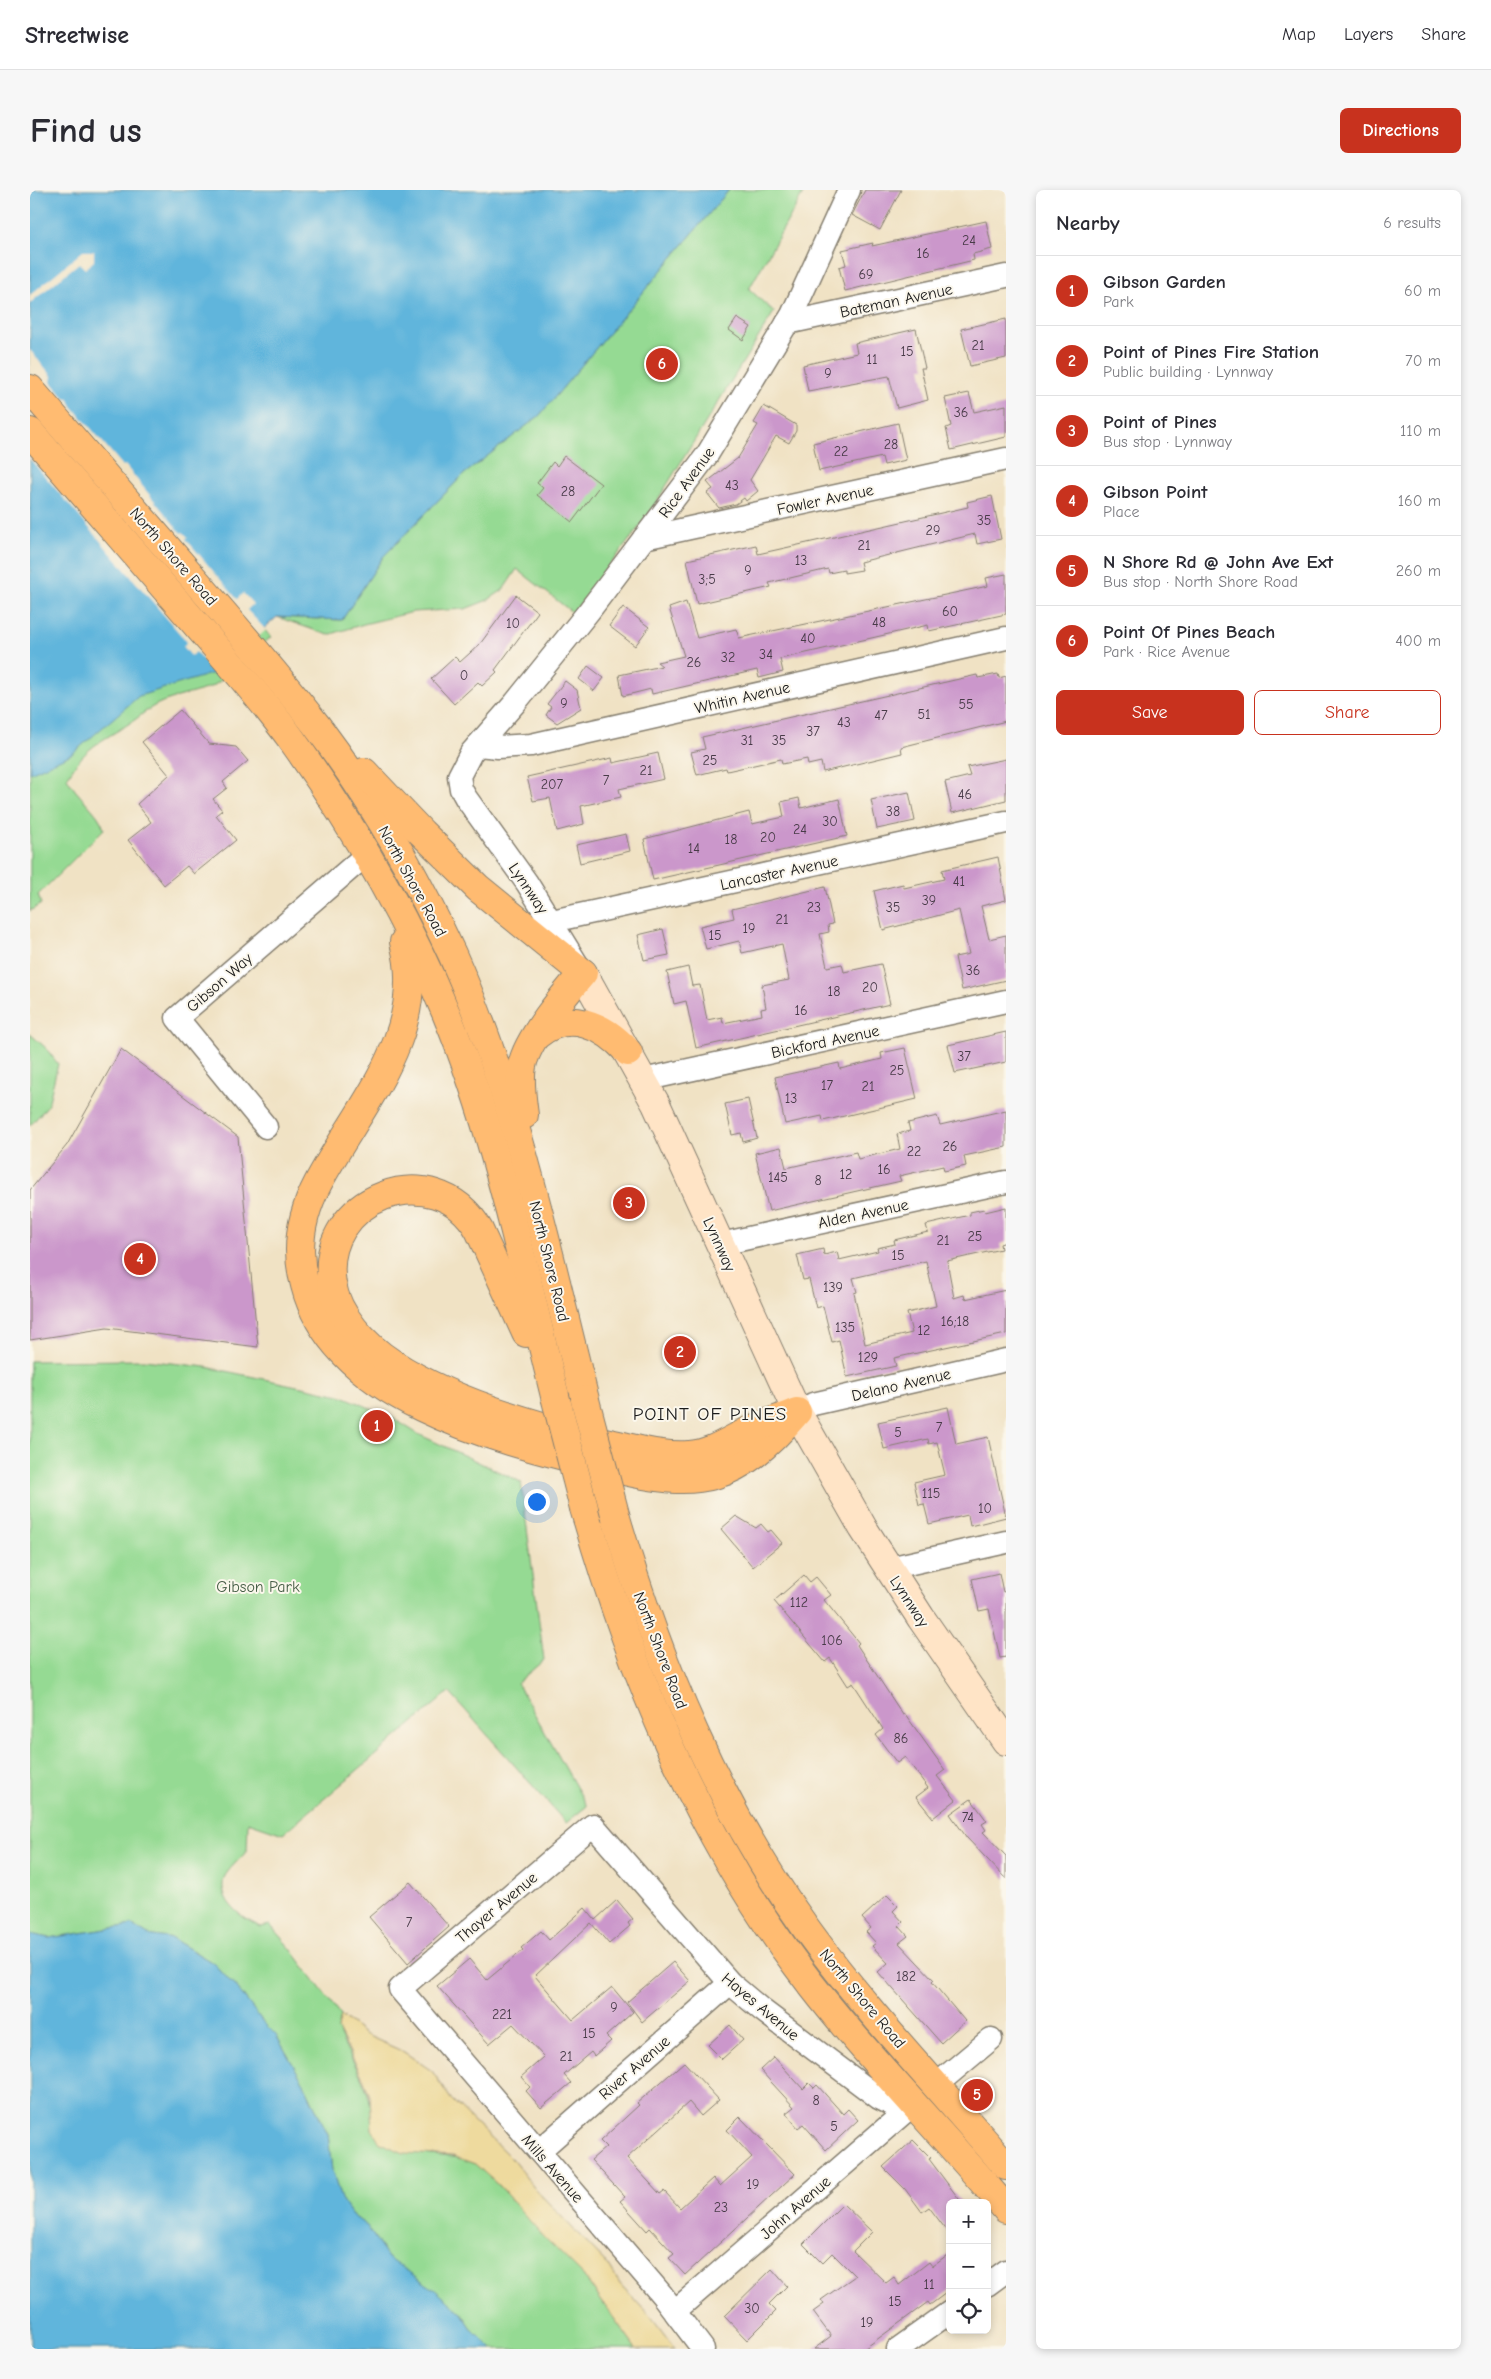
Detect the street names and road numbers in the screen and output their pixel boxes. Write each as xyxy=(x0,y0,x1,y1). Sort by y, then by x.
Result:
street label: Bateman Avenue xyxy=(838,280,954,322)
street label: Rice Avenue xyxy=(655,444,718,521)
street label: Fowler Avenue xyxy=(775,481,875,519)
street label: North Shore Road xyxy=(126,504,221,609)
street label: Whitin Avenue xyxy=(693,678,792,718)
street label: North Shore Road xyxy=(374,823,450,940)
street label: Lancaster Avenue xyxy=(719,852,840,894)
street label: Lynnway xyxy=(505,860,552,918)
street label: Gibson Way xyxy=(183,949,257,1016)
street label: Bickford Avenue xyxy=(770,1022,881,1062)
street label: Alden Avenue xyxy=(816,1196,910,1232)
street label: North Shore Road xyxy=(525,1199,573,1323)
street label: Lynnway xyxy=(699,1214,739,1275)
street label: Delano Avenue xyxy=(850,1365,953,1405)
street label: Lynnway xyxy=(886,1573,933,1631)
street label: North Shore Road xyxy=(630,1589,691,1711)
street label: Thayer Avenue xyxy=(452,1869,541,1947)
street label: North Shore Road xyxy=(816,1945,909,2052)
street label: Hayes Avenue xyxy=(718,1969,803,2044)
street label: River Avenue xyxy=(596,2032,674,2103)
street label: Mills Avenue xyxy=(518,2131,587,2207)
street label: John Avenue xyxy=(757,2172,834,2243)

